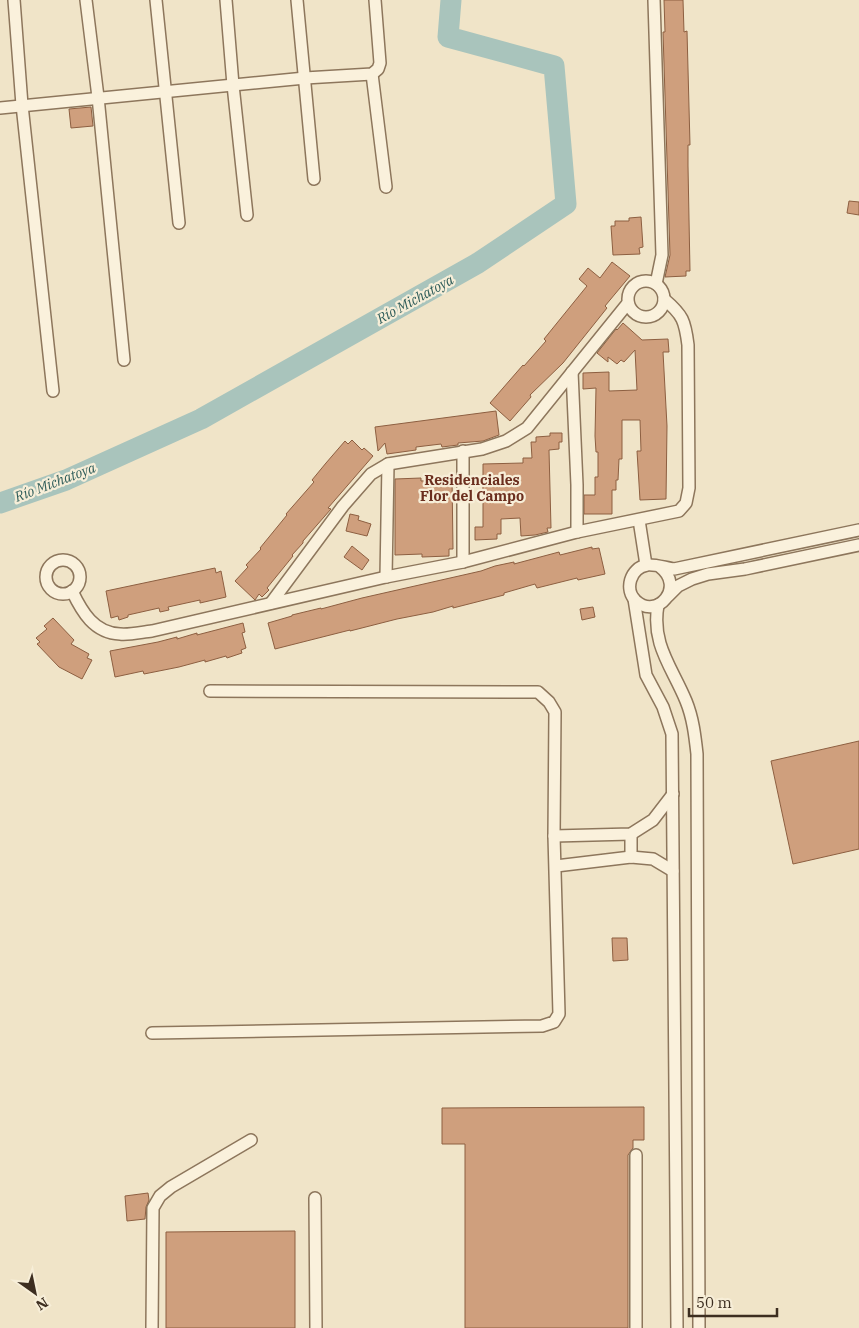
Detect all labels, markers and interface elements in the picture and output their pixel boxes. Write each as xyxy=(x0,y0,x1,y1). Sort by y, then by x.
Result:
water label: Río Michatoya xyxy=(373,270,457,328)
water label: Río Michatoya xyxy=(11,458,98,506)
district label: Residenciales Flor del Campo xyxy=(420,471,524,505)
north arrow xyxy=(10,1268,60,1318)
scale bar xyxy=(689,1286,776,1318)
text: N xyxy=(33,1293,52,1314)
text: 50 m xyxy=(696,1293,732,1312)

